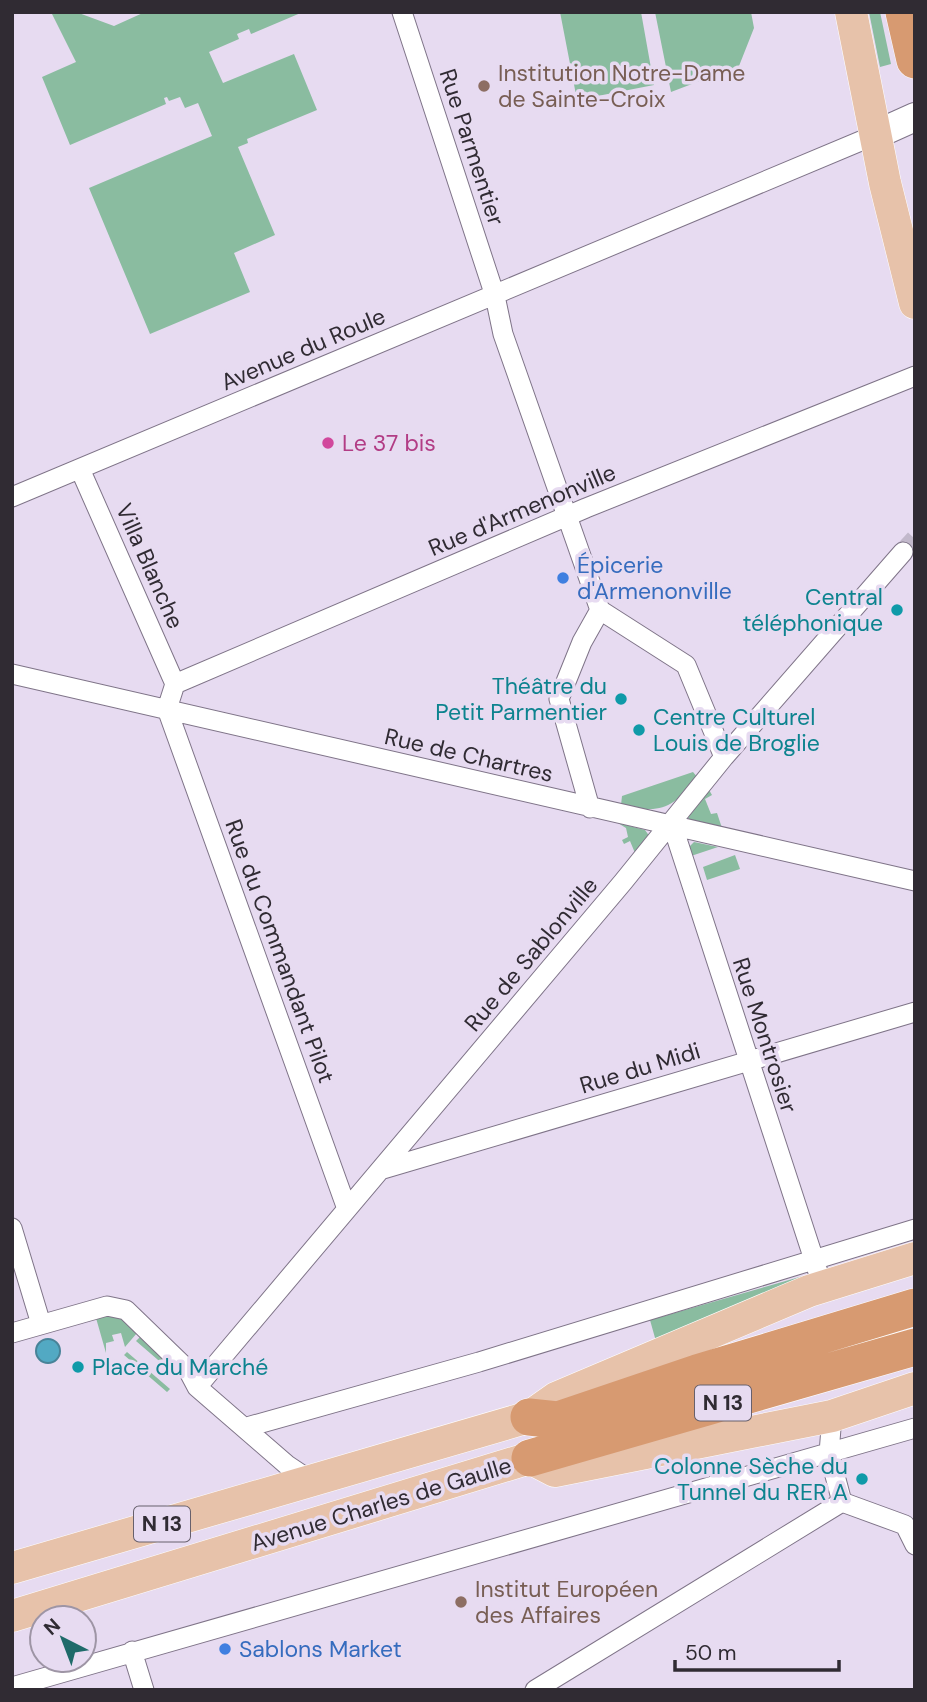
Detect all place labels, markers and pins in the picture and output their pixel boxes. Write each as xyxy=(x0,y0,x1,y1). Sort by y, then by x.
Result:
place label: Institution Notre-Dame de Sainte-Croix xyxy=(498,58,745,114)
marker: Institution Notre-Dame de Sainte-Croix xyxy=(476,78,492,94)
place label: Le 37 bis xyxy=(342,428,436,458)
marker: Le 37 bis xyxy=(320,435,336,451)
place label: Épicerie d'Armenonville xyxy=(577,550,732,606)
marker: Épicerie d'Armenonville xyxy=(555,570,571,586)
place label: Central téléphonique xyxy=(742,582,883,638)
marker: Central téléphonique xyxy=(889,602,905,618)
place label: Théâtre du Petit Parmentier xyxy=(435,671,607,727)
marker: Théâtre du Petit Parmentier xyxy=(613,691,629,707)
place label: Centre Culturel Louis de Broglie xyxy=(653,702,820,758)
marker: Centre Culturel Louis de Broglie xyxy=(631,722,647,738)
place label: Place du Marché xyxy=(92,1352,268,1382)
marker: Place du Marché xyxy=(70,1359,86,1375)
place label: Colonne Sèche du Tunnel du RER A xyxy=(654,1451,848,1507)
marker: Colonne Sèche du Tunnel du RER A xyxy=(854,1471,870,1487)
place label: Institut Européen des Affaires xyxy=(475,1574,658,1630)
marker: Institut Européen des Affaires xyxy=(453,1594,469,1610)
place label: Sablons Market xyxy=(239,1634,402,1664)
marker: Sablons Market xyxy=(217,1641,233,1657)

